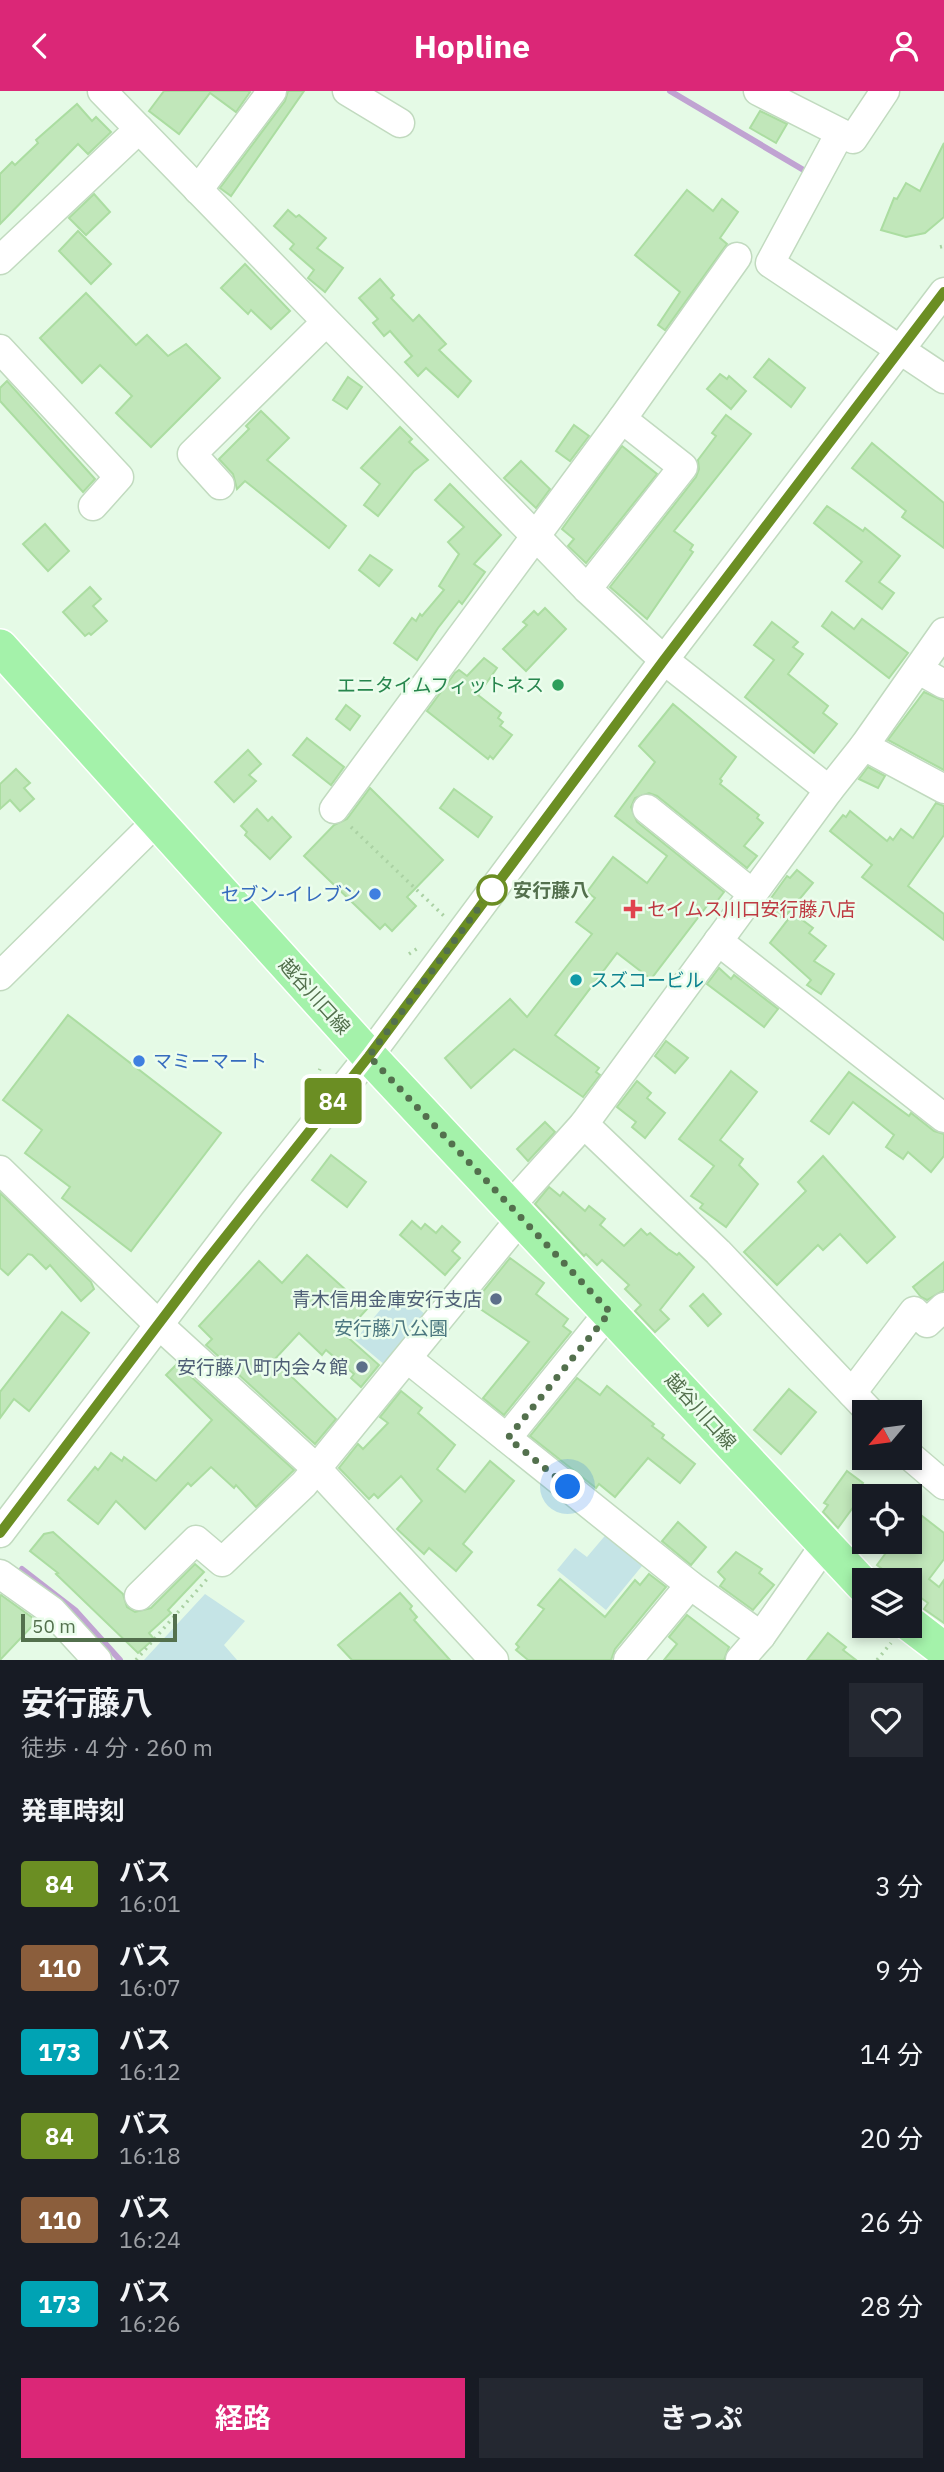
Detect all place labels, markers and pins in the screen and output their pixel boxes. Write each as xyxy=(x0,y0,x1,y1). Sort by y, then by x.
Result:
place label: エニタイムフィットネス xyxy=(337,673,544,697)
marker: エニタイムフィットネス xyxy=(550,677,566,693)
marker: 安行藤八 xyxy=(477,875,507,905)
place label: 安行藤八 xyxy=(513,878,589,902)
place label: セブン-イレブン xyxy=(220,882,361,906)
marker: セブン-イレブン xyxy=(367,886,383,902)
place label: セイムス川口安行藤八店 xyxy=(647,897,856,921)
marker: セイムス川口安行藤八店 xyxy=(625,901,641,917)
place label: スズコービル xyxy=(590,968,704,992)
marker: スズコービル xyxy=(568,972,584,988)
place label: マミーマート xyxy=(153,1049,267,1073)
marker: マミーマート xyxy=(131,1053,147,1069)
place label: 青木信用金庫安行支店 xyxy=(292,1287,482,1311)
marker: 青木信用金庫安行支店 xyxy=(488,1291,504,1307)
place label: 安行藤八町内会々館 xyxy=(177,1355,348,1379)
marker: 安行藤八町内会々館 xyxy=(354,1359,370,1375)

